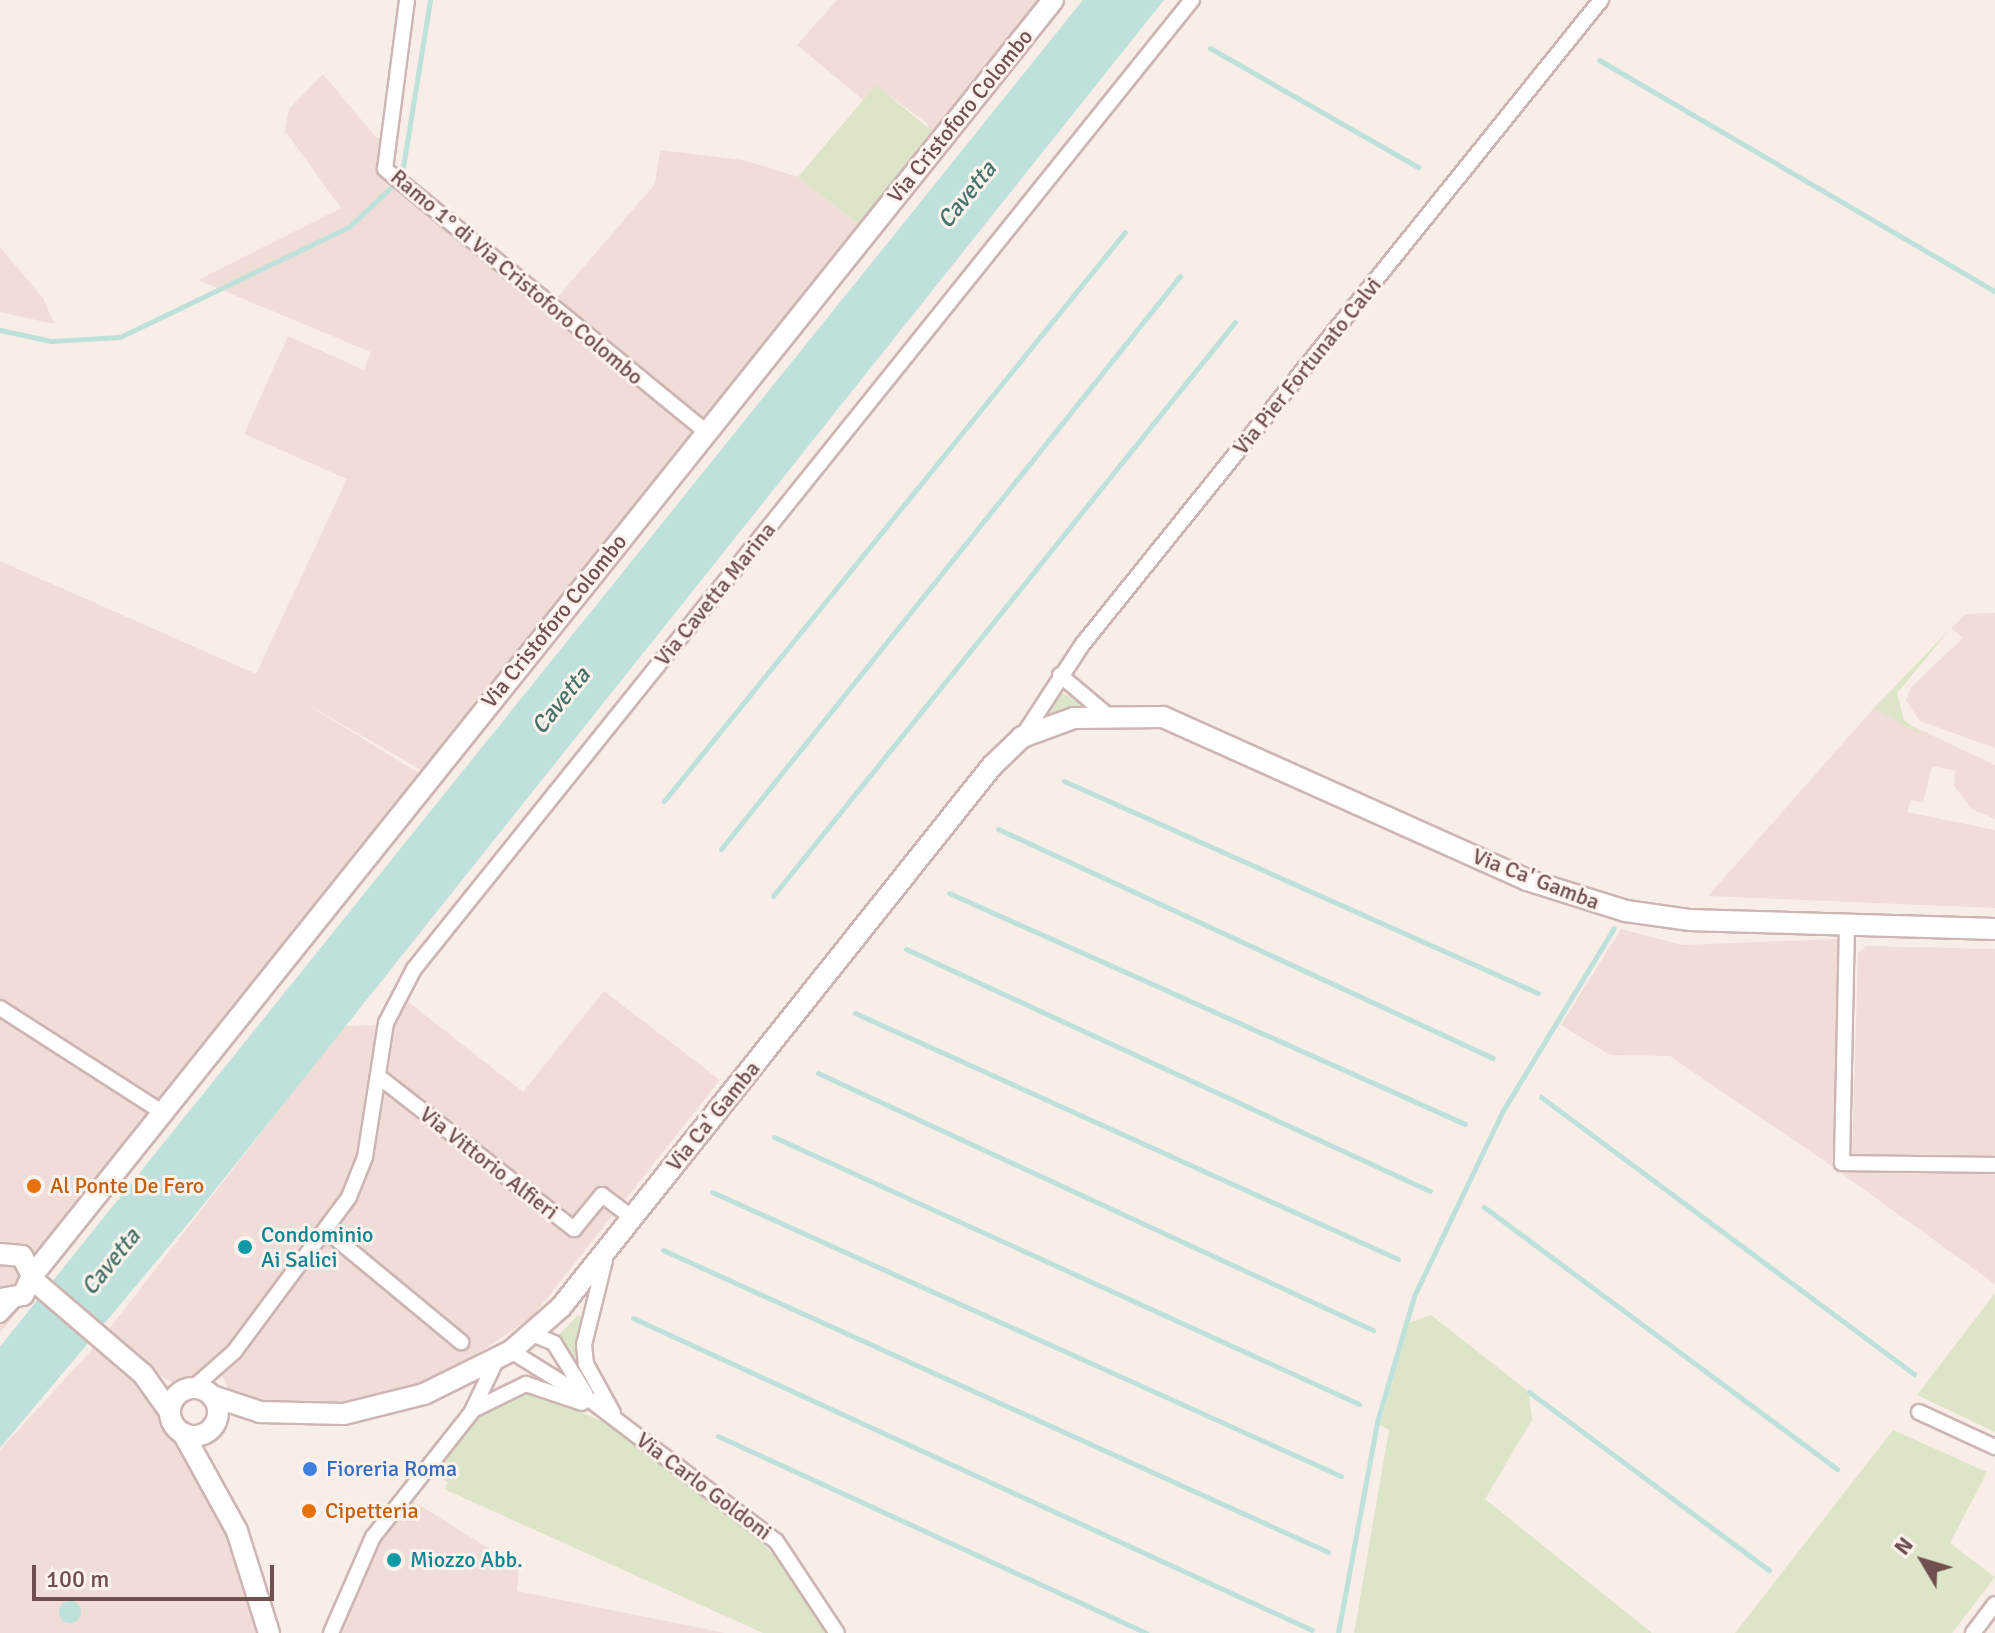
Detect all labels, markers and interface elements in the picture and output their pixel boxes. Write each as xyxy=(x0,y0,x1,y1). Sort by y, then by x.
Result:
street label: Via Cristoforo Colombo xyxy=(882,24,1038,208)
water label: Cavetta xyxy=(931,156,1003,234)
street label: Ramo 1° di Via Cristoforo Colombo xyxy=(385,164,649,390)
street label: Via Pier Fortunato Calvi xyxy=(1227,272,1387,460)
street label: Via Cavetta Marina xyxy=(649,517,781,671)
street label: Via Cristoforo Colombo xyxy=(476,529,632,713)
water label: Cavetta xyxy=(525,662,597,740)
street label: Via Ca' Gamba xyxy=(1469,843,1603,915)
street label: Via Ca' Gamba xyxy=(661,1056,765,1176)
street label: Via Vittorio Alfieri xyxy=(415,1101,563,1225)
place label: Al Ponte De Fero xyxy=(50,1173,204,1199)
marker: Al Ponte De Fero xyxy=(25,1177,43,1195)
place label: Condominio Ai Salici xyxy=(261,1221,374,1272)
water label: Cavetta xyxy=(75,1223,147,1301)
marker: Condominio Ai Salici xyxy=(236,1238,254,1256)
street label: Via Carlo Goldoni xyxy=(631,1427,777,1545)
place label: Fioreria Roma xyxy=(326,1456,457,1482)
marker: Fioreria Roma xyxy=(301,1460,319,1478)
place label: Cipetteria xyxy=(325,1498,419,1524)
marker: Cipetteria xyxy=(300,1502,318,1520)
north arrow xyxy=(1883,1521,1963,1601)
text: N xyxy=(1888,1532,1919,1560)
place label: Miozzo Abb. xyxy=(410,1547,523,1573)
scale bar xyxy=(36,1549,278,1599)
marker: Miozzo Abb. xyxy=(385,1551,403,1569)
text: 100 m xyxy=(46,1564,109,1594)

